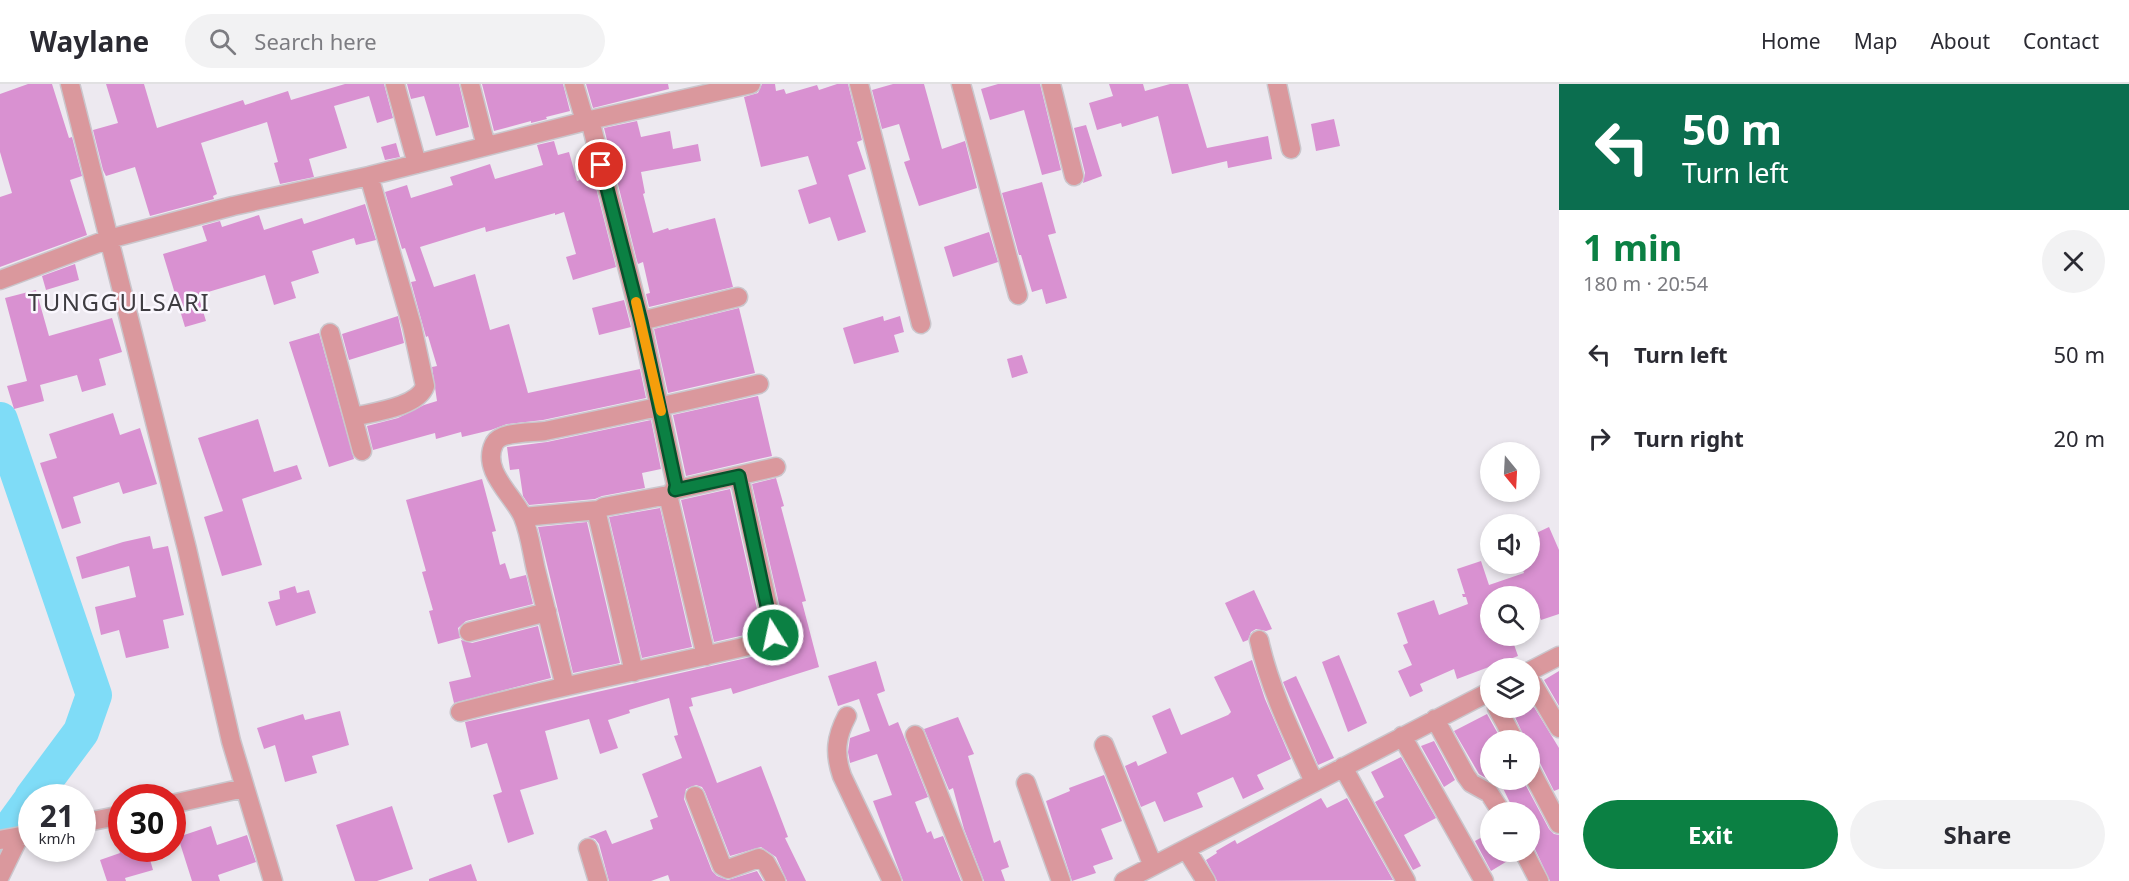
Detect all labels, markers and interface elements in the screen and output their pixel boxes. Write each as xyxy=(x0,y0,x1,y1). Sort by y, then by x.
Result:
search box xyxy=(185,14,605,68)
text: Waylane xyxy=(30,22,149,60)
icon: search xyxy=(206,25,239,58)
text: Search here xyxy=(254,26,377,56)
text: Home xyxy=(1761,27,1821,55)
text: Map xyxy=(1854,27,1897,55)
text: About xyxy=(1930,27,1990,55)
text: Contact xyxy=(2023,27,2099,55)
text: 50 m xyxy=(1682,100,1782,157)
icon: left xyxy=(1583,108,1661,186)
pin xyxy=(575,139,626,190)
icon: arrive xyxy=(584,148,617,181)
text: Turn left xyxy=(1682,154,1788,191)
text: 1 min xyxy=(1583,223,1682,272)
button: close xyxy=(2042,230,2105,293)
text: 180 m · 20:54 xyxy=(1583,270,1708,297)
district label: TUNGGULSARI xyxy=(28,285,210,318)
icon: left xyxy=(1583,338,1616,371)
text: Turn left xyxy=(1634,339,1728,369)
text: 50 m xyxy=(2054,339,2105,369)
icon: right xyxy=(1583,422,1616,455)
text: Turn right xyxy=(1634,423,1744,453)
text: 20 m xyxy=(2054,423,2105,453)
north arrow xyxy=(1480,442,1540,502)
map controls xyxy=(1480,442,1540,862)
button: sound xyxy=(1480,514,1540,574)
button: search xyxy=(1480,586,1540,646)
position arrow xyxy=(741,603,805,667)
button: layers xyxy=(1480,658,1540,718)
button: + xyxy=(1480,730,1540,790)
speed limit sign: 30 xyxy=(108,784,186,862)
text: 21 xyxy=(40,795,74,836)
button: Exit xyxy=(1583,800,1838,869)
button: Share xyxy=(1850,800,2105,869)
button: − xyxy=(1480,802,1540,862)
text: km/h xyxy=(39,828,75,848)

